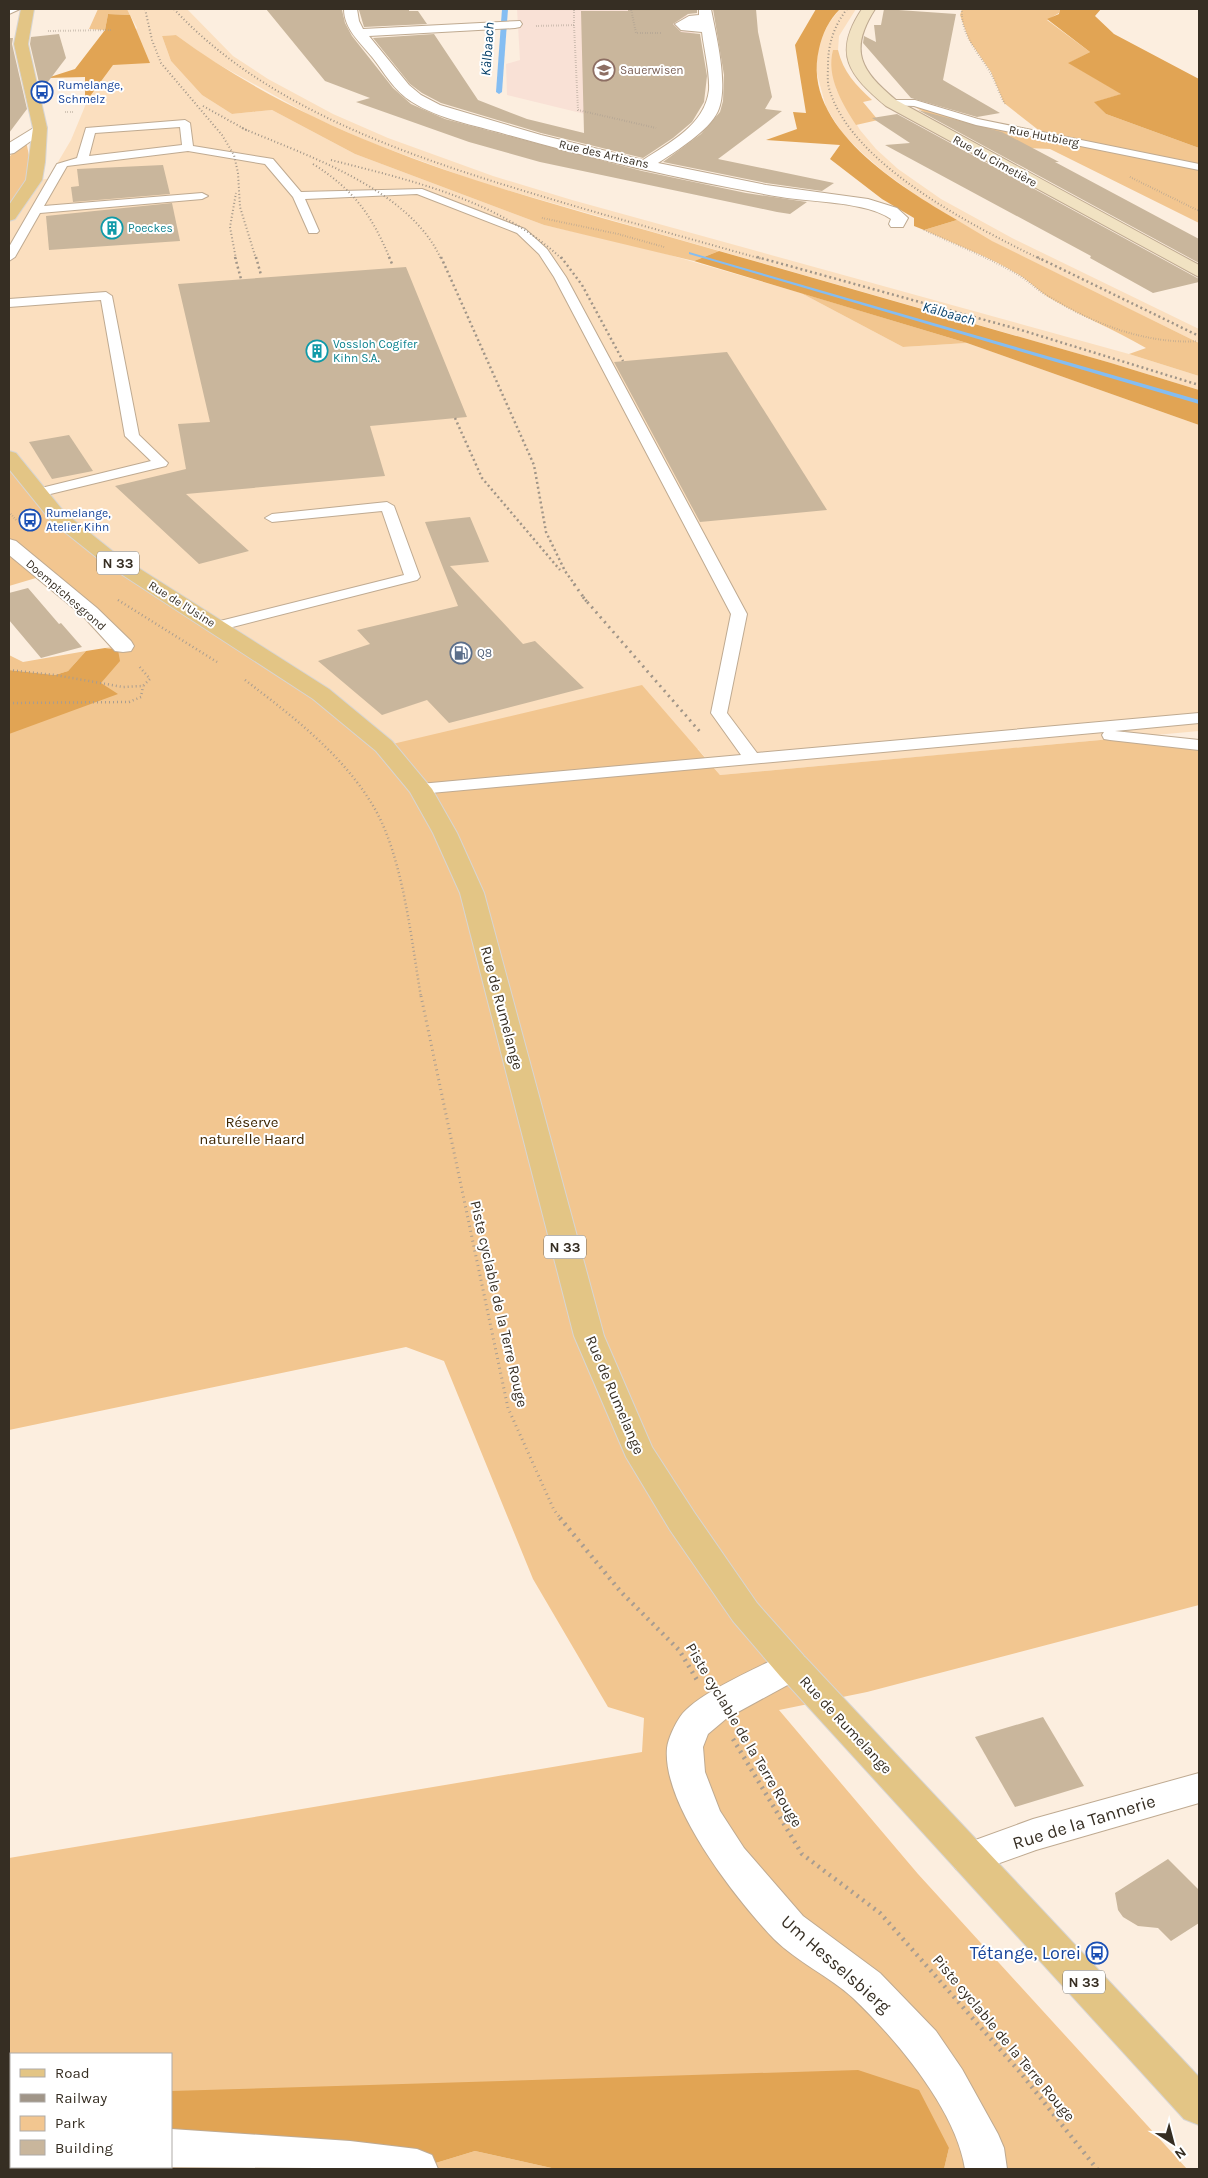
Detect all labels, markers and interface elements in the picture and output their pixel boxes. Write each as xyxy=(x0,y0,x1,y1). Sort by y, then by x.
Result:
water label: Kälbaach xyxy=(477,22,498,76)
school or university icon: Sauerwisen xyxy=(592,58,616,82)
place label: Sauerwisen xyxy=(620,63,684,77)
place label: Rumelange, Schmelz xyxy=(58,78,123,106)
bus stop icon: Rumelange, Schmelz xyxy=(30,80,54,104)
street label: Rue Hutbierg xyxy=(1008,122,1080,150)
street label: Rue du Cimetière xyxy=(951,132,1039,190)
street label: Rue des Artisans xyxy=(558,137,650,171)
building icon: Poeckes xyxy=(100,216,124,240)
place label: Poeckes xyxy=(128,221,173,235)
water label: Kälbaach xyxy=(921,298,977,329)
place label: Vossloh Cogifer Kihn S.A. xyxy=(333,337,418,365)
building icon: Vossloh Cogifer Kihn S.A. xyxy=(305,339,329,363)
place label: Rumelange, Atelier Kihn xyxy=(46,506,111,534)
bus stop icon: Rumelange, Atelier Kihn xyxy=(18,508,42,532)
road number: N 33 xyxy=(97,552,139,574)
street label: Doemptchesgrond xyxy=(23,556,109,634)
street label: Rue de l'Usine xyxy=(146,578,218,630)
fuel station icon: Q8 xyxy=(449,641,473,665)
place label: Q8 xyxy=(477,646,492,660)
street label: Rue de Rumelange xyxy=(477,944,527,1072)
park label: Réserve naturelle Haard xyxy=(199,1113,305,1148)
street label: Piste cyclable de la Terre Rouge xyxy=(466,1199,532,1409)
road number: N 33 xyxy=(544,1236,586,1258)
street label: Rue de Rumelange xyxy=(582,1333,648,1457)
street label: Piste cyclable de la Terre Rouge xyxy=(682,1640,806,1830)
street label: Rue de Rumelange xyxy=(796,1672,896,1778)
street label: Rue de la Tannerie xyxy=(1010,1790,1158,1854)
street label: Um Hesselsbierg xyxy=(777,1910,895,2018)
bus stop icon: Tétange, Lorei xyxy=(1085,1941,1109,1965)
place label: Tétange, Lorei xyxy=(970,1942,1081,1964)
street label: Piste cyclable de la Terre Rouge xyxy=(929,1951,1079,2125)
road number: N 33 xyxy=(1063,1970,1105,1994)
legend xyxy=(10,2053,172,2168)
text: Road xyxy=(55,2064,90,2082)
text: Railway xyxy=(55,2089,107,2107)
text: Park xyxy=(55,2114,85,2132)
north arrow xyxy=(1148,2118,1198,2168)
text: Building xyxy=(55,2139,113,2157)
text: N xyxy=(1171,2143,1189,2163)

